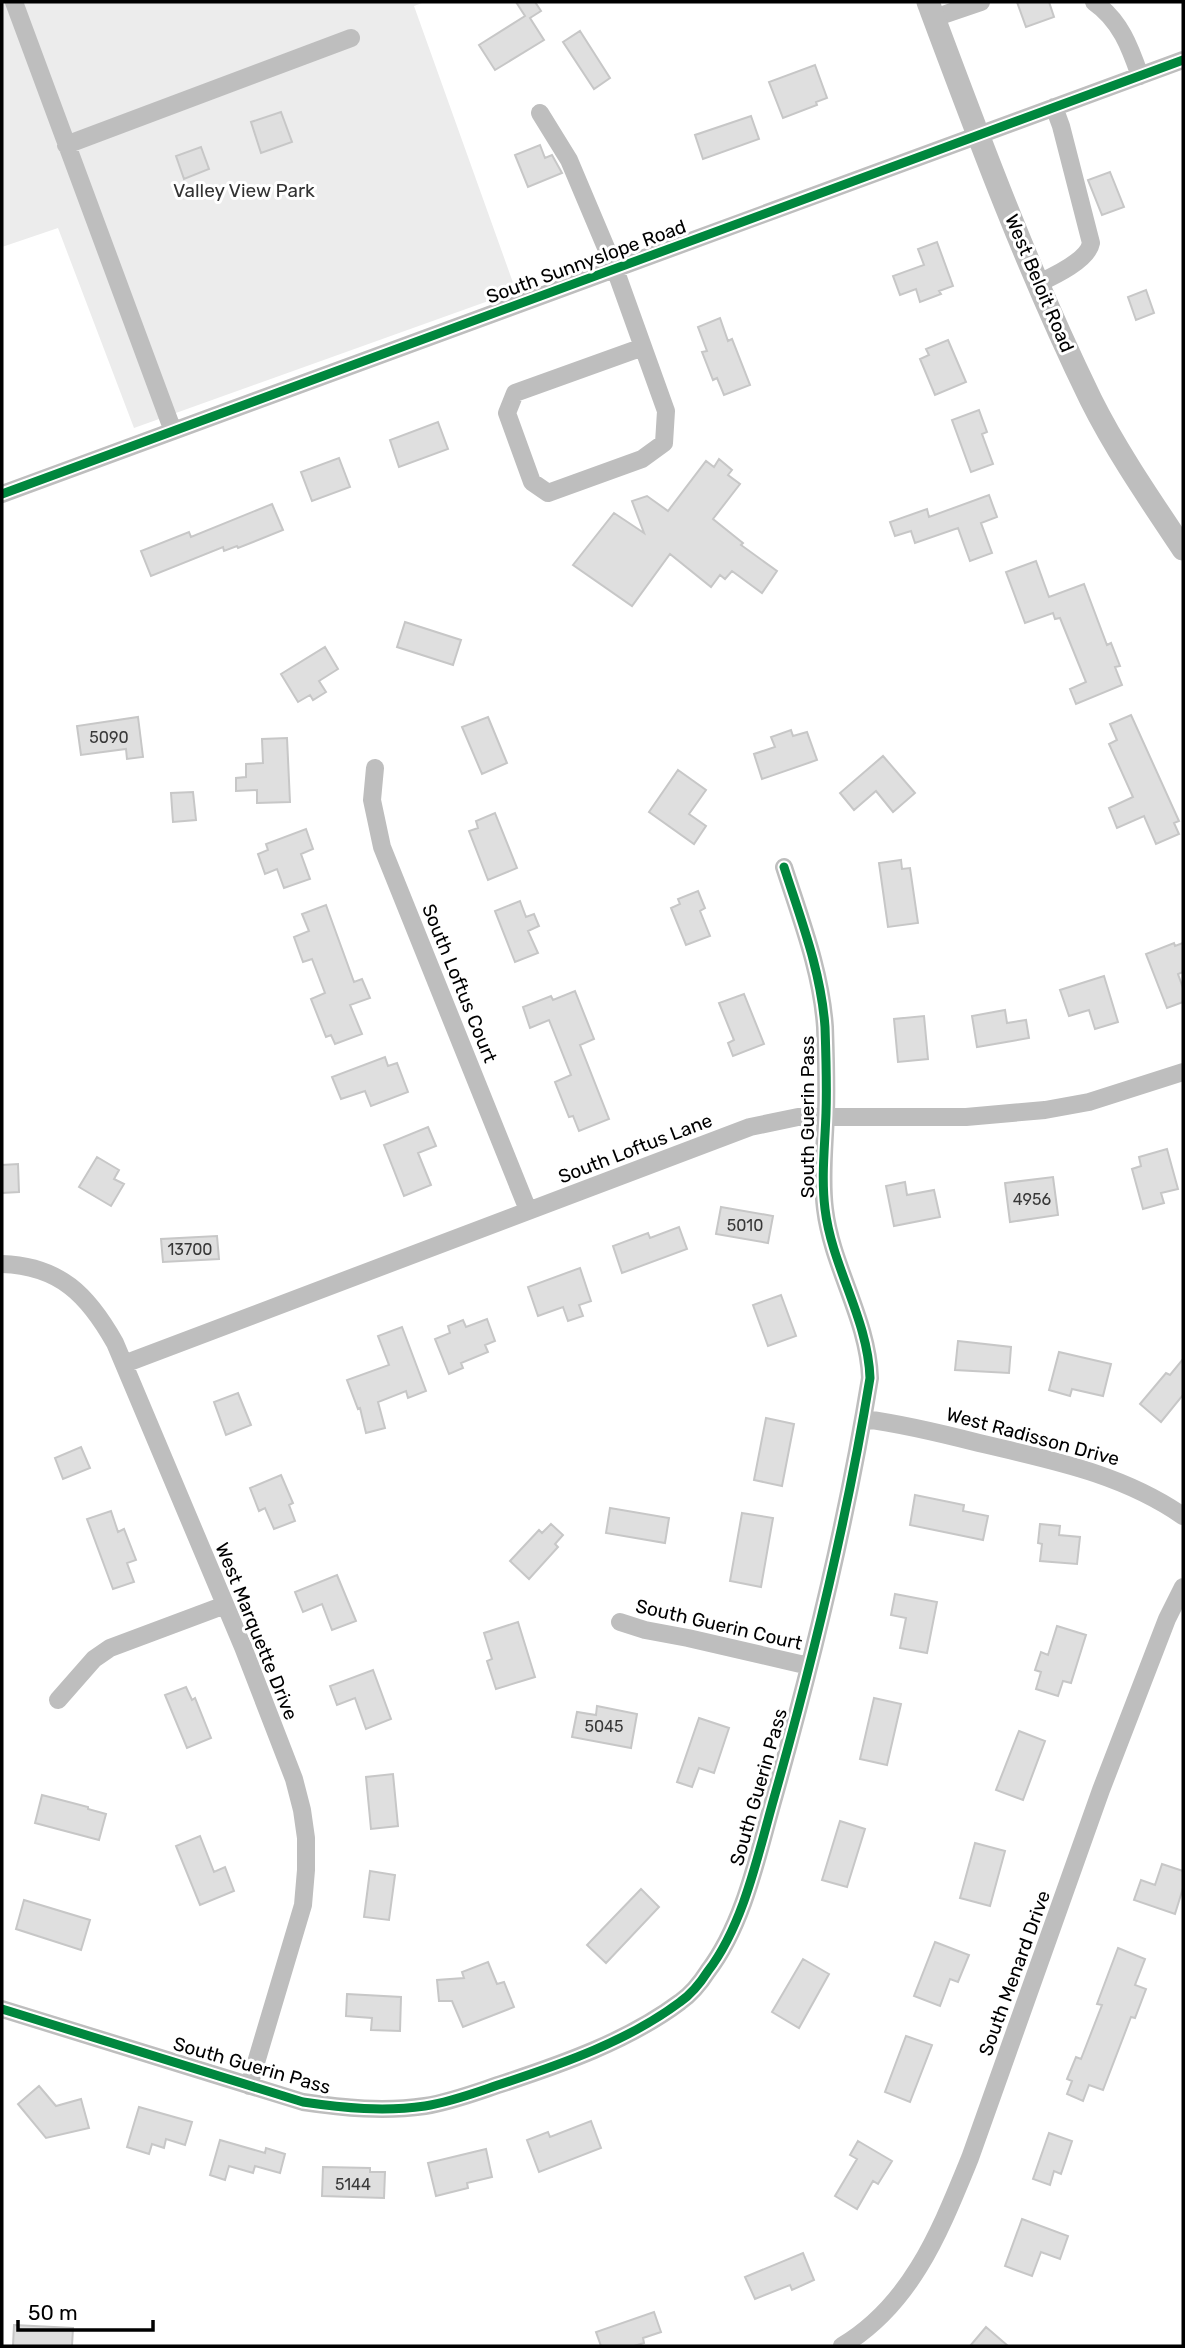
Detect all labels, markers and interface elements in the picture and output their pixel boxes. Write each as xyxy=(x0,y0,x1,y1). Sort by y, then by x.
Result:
park label: Valley View Park xyxy=(173,179,315,202)
street label: West Beloit Road xyxy=(1000,211,1079,356)
street label: South Sunnyslope Road xyxy=(483,215,689,308)
house number: 5090 xyxy=(89,728,129,747)
street label: South Loftus Court xyxy=(417,900,502,1066)
street label: South Guerin Pass xyxy=(796,1036,819,1198)
street label: South Loftus Lane xyxy=(555,1109,715,1188)
house number: 4956 xyxy=(1013,1190,1052,1209)
house number: 5010 xyxy=(727,1216,763,1235)
house number: 13700 xyxy=(168,1240,213,1259)
street label: West Radisson Drive xyxy=(944,1402,1122,1471)
street label: West Marquette Drive xyxy=(210,1539,303,1723)
street label: South Guerin Court xyxy=(633,1594,805,1655)
street label: South Guerin Pass xyxy=(725,1706,792,1869)
house number: 5045 xyxy=(584,1717,624,1736)
street label: South Menard Drive xyxy=(974,1887,1055,2059)
street label: South Guerin Pass xyxy=(170,2032,333,2099)
house number: 5144 xyxy=(335,2175,371,2194)
scale bar xyxy=(18,2288,152,2332)
text: 50 m xyxy=(28,2300,78,2325)

